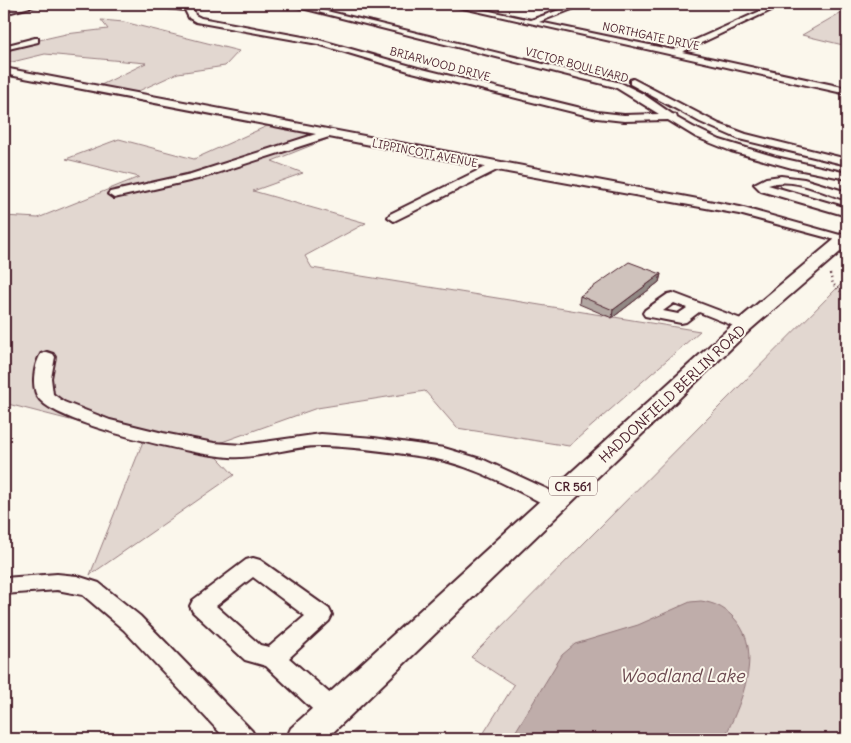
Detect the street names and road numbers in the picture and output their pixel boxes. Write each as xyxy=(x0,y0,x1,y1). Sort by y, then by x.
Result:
street label: NORTHGATE DRIVE xyxy=(601,19,701,53)
street label: BRIARWOOD DRIVE xyxy=(388,44,492,84)
street label: VICTOR BOULEVARD xyxy=(524,44,630,86)
street label: LIPPINCOTT AVENUE xyxy=(371,136,479,170)
street label: HADDONFIELD BERLIN ROAD xyxy=(595,321,749,467)
road number: CR 561 xyxy=(549,476,597,496)

